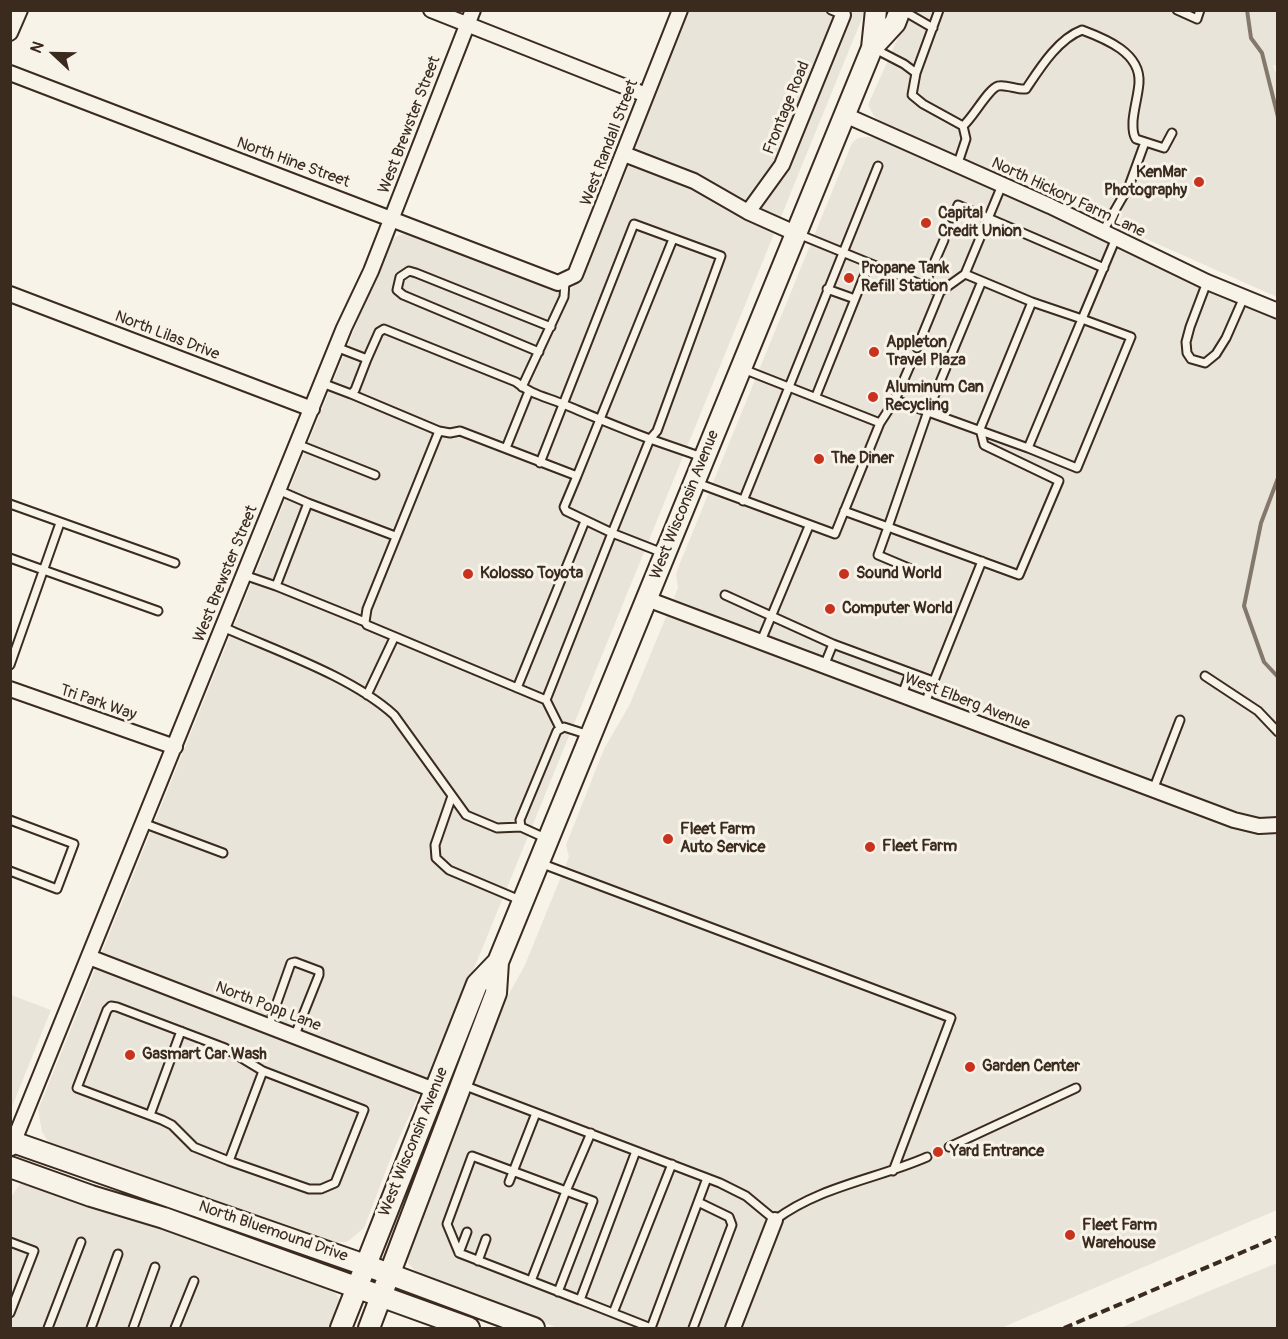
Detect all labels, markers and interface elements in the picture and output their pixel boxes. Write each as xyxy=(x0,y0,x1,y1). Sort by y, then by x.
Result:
north arrow xyxy=(24,24,84,84)
text: N xyxy=(26,38,49,56)
street label: West Brewster Street xyxy=(375,53,445,197)
street label: Frontage Road xyxy=(760,59,814,157)
street label: West Randall Street xyxy=(577,77,643,209)
street label: North Hine Street xyxy=(234,134,352,192)
street label: North Hickory Farm Lane xyxy=(988,154,1148,242)
place label: KenMar Photography xyxy=(1104,163,1187,201)
marker: KenMar Photography xyxy=(1192,175,1206,189)
place label: Capital Credit Union xyxy=(938,204,1022,242)
marker: Capital Credit Union xyxy=(919,216,933,230)
place label: Propane Tank Refill Station xyxy=(861,259,949,297)
marker: Propane Tank Refill Station xyxy=(842,271,856,285)
street label: North Lilas Drive xyxy=(112,307,222,365)
place label: Appleton Travel Plaza xyxy=(886,333,966,371)
marker: Appleton Travel Plaza xyxy=(867,345,881,359)
place label: Aluminum Can Recycling xyxy=(885,378,984,416)
marker: Aluminum Can Recycling xyxy=(866,390,880,404)
street label: West Wisconsin Avenue xyxy=(646,428,724,582)
place label: The Diner xyxy=(831,449,894,469)
marker: The Diner xyxy=(812,452,826,466)
street label: West Brewster Street xyxy=(190,503,262,645)
place label: Kolosso Toyota xyxy=(480,564,583,584)
place label: Sound World xyxy=(856,564,942,584)
marker: Kolosso Toyota xyxy=(461,567,475,581)
marker: Sound World xyxy=(837,567,851,581)
place label: Computer World xyxy=(842,599,953,619)
marker: Computer World xyxy=(823,602,837,616)
street label: West Elberg Avenue xyxy=(902,669,1032,735)
street label: Tri Park Way xyxy=(57,681,139,725)
place label: Fleet Farm Auto Service xyxy=(680,820,765,858)
marker: Fleet Farm Auto Service xyxy=(661,832,675,846)
place label: Fleet Farm xyxy=(882,837,957,857)
marker: Fleet Farm xyxy=(863,840,877,854)
street label: North Popp Lane xyxy=(212,978,324,1036)
place label: Gasmart Car Wash xyxy=(142,1045,267,1065)
marker: Gasmart Car Wash xyxy=(123,1048,137,1062)
place label: Garden Center xyxy=(982,1057,1080,1077)
marker: Garden Center xyxy=(963,1060,977,1074)
street label: West Wisconsin Avenue xyxy=(375,1065,453,1219)
place label: Yard Entrance xyxy=(950,1142,1044,1162)
marker: Yard Entrance xyxy=(931,1145,945,1159)
street label: North Bluemound Drive xyxy=(196,1197,350,1267)
place label: Fleet Farm Warehouse xyxy=(1082,1216,1157,1254)
marker: Fleet Farm Warehouse xyxy=(1063,1228,1077,1242)

